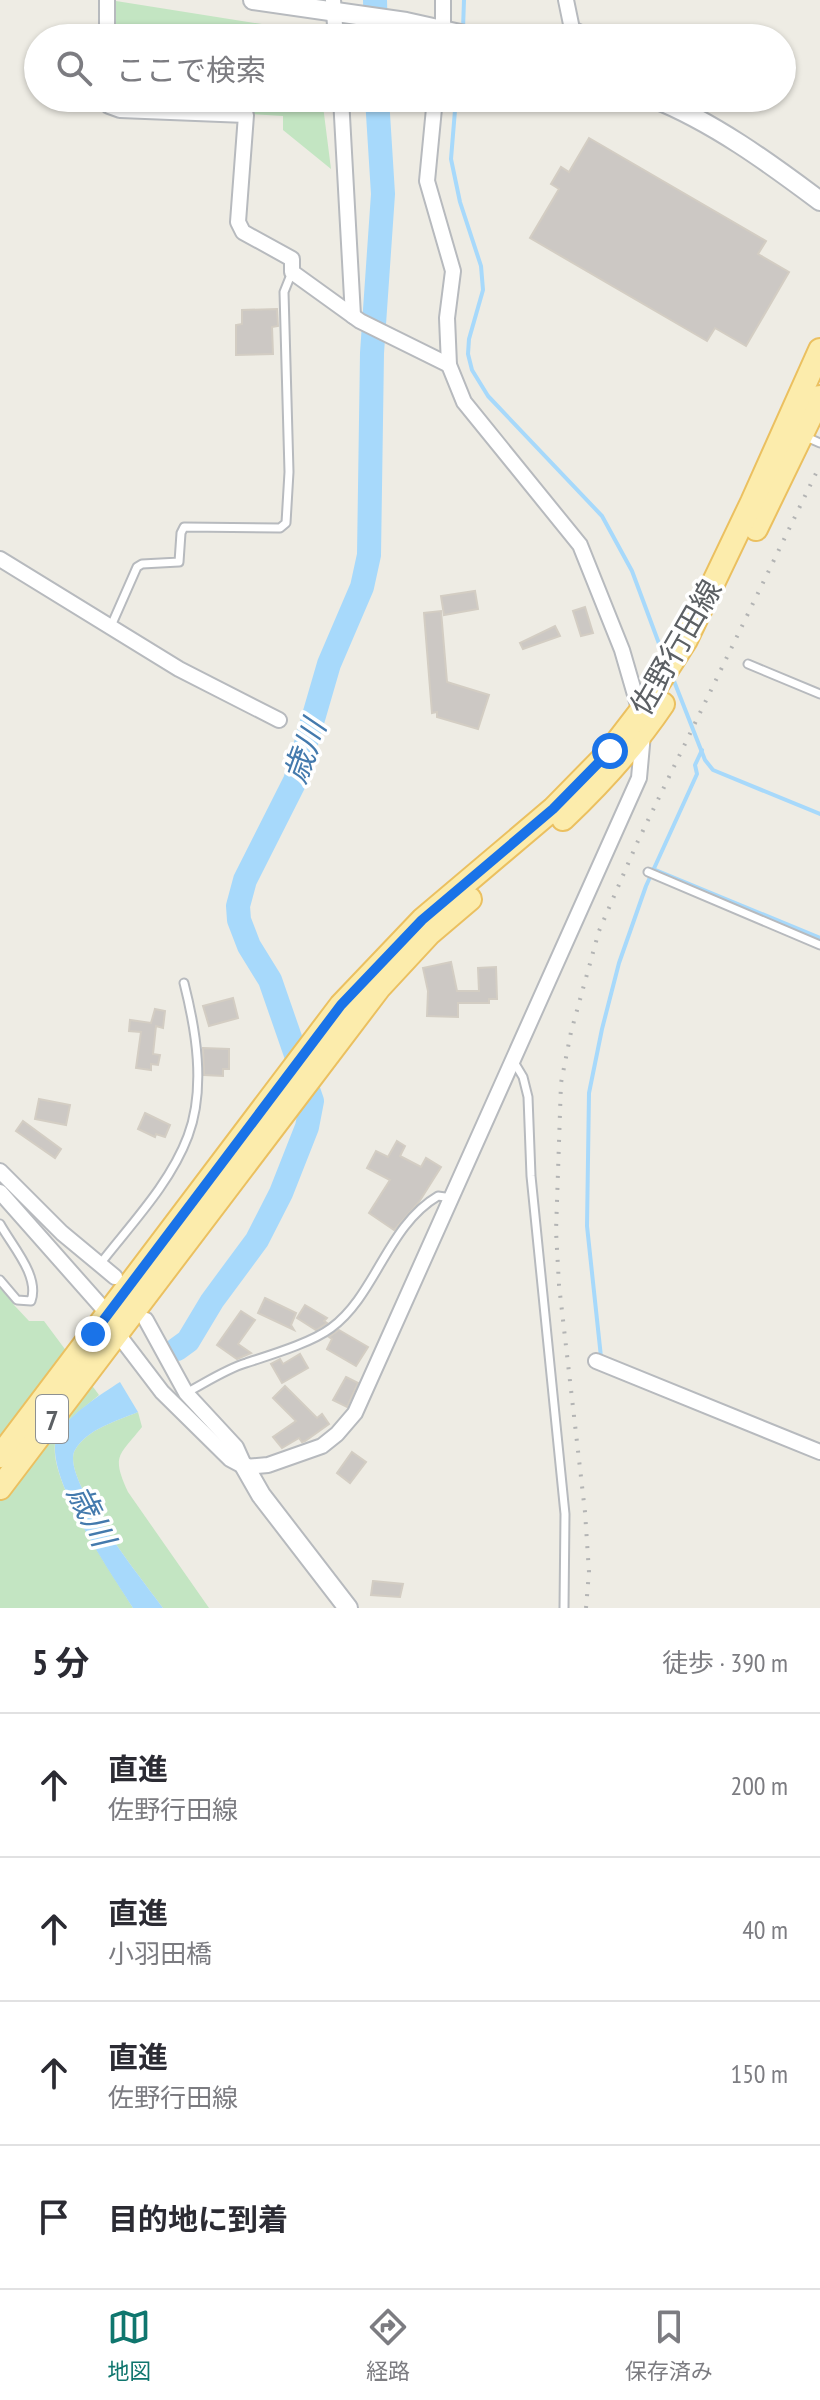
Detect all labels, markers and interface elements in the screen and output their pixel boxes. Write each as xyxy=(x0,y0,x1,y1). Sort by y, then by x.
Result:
search box xyxy=(24,24,796,112)
icon: search xyxy=(52,46,96,90)
text: ここで検索 xyxy=(116,50,266,89)
street label: 佐野行田線 xyxy=(621,572,729,722)
water label: 歳川 xyxy=(273,711,336,788)
route start xyxy=(592,733,628,769)
route end xyxy=(75,1316,111,1352)
road number: 7 xyxy=(36,1395,68,1443)
water label: 歳川 xyxy=(59,1477,127,1556)
text: 5 分 xyxy=(32,1640,89,1684)
text: 徒歩 · 390 m xyxy=(662,1646,788,1679)
text: 直進 xyxy=(108,1749,168,1788)
icon: ahead xyxy=(32,1763,76,1807)
text: 200 m xyxy=(730,1769,788,1802)
text: 佐野行田線 xyxy=(108,1793,238,1826)
text: 直進 xyxy=(108,1893,168,1932)
icon: ahead xyxy=(32,1907,76,1951)
text: 40 m xyxy=(742,1913,788,1946)
text: 小羽田橋 xyxy=(108,1937,212,1970)
text: 直進 xyxy=(108,2037,168,2076)
icon: ahead xyxy=(32,2051,76,2095)
text: 150 m xyxy=(730,2057,788,2090)
text: 佐野行田線 xyxy=(108,2081,238,2114)
icon: arrive xyxy=(32,2195,76,2239)
text: 目的地に到着 xyxy=(108,2199,288,2238)
tab: 地図 xyxy=(107,2305,151,2385)
tab: 経路 xyxy=(366,2305,410,2385)
tab: 保存済み xyxy=(625,2305,713,2385)

